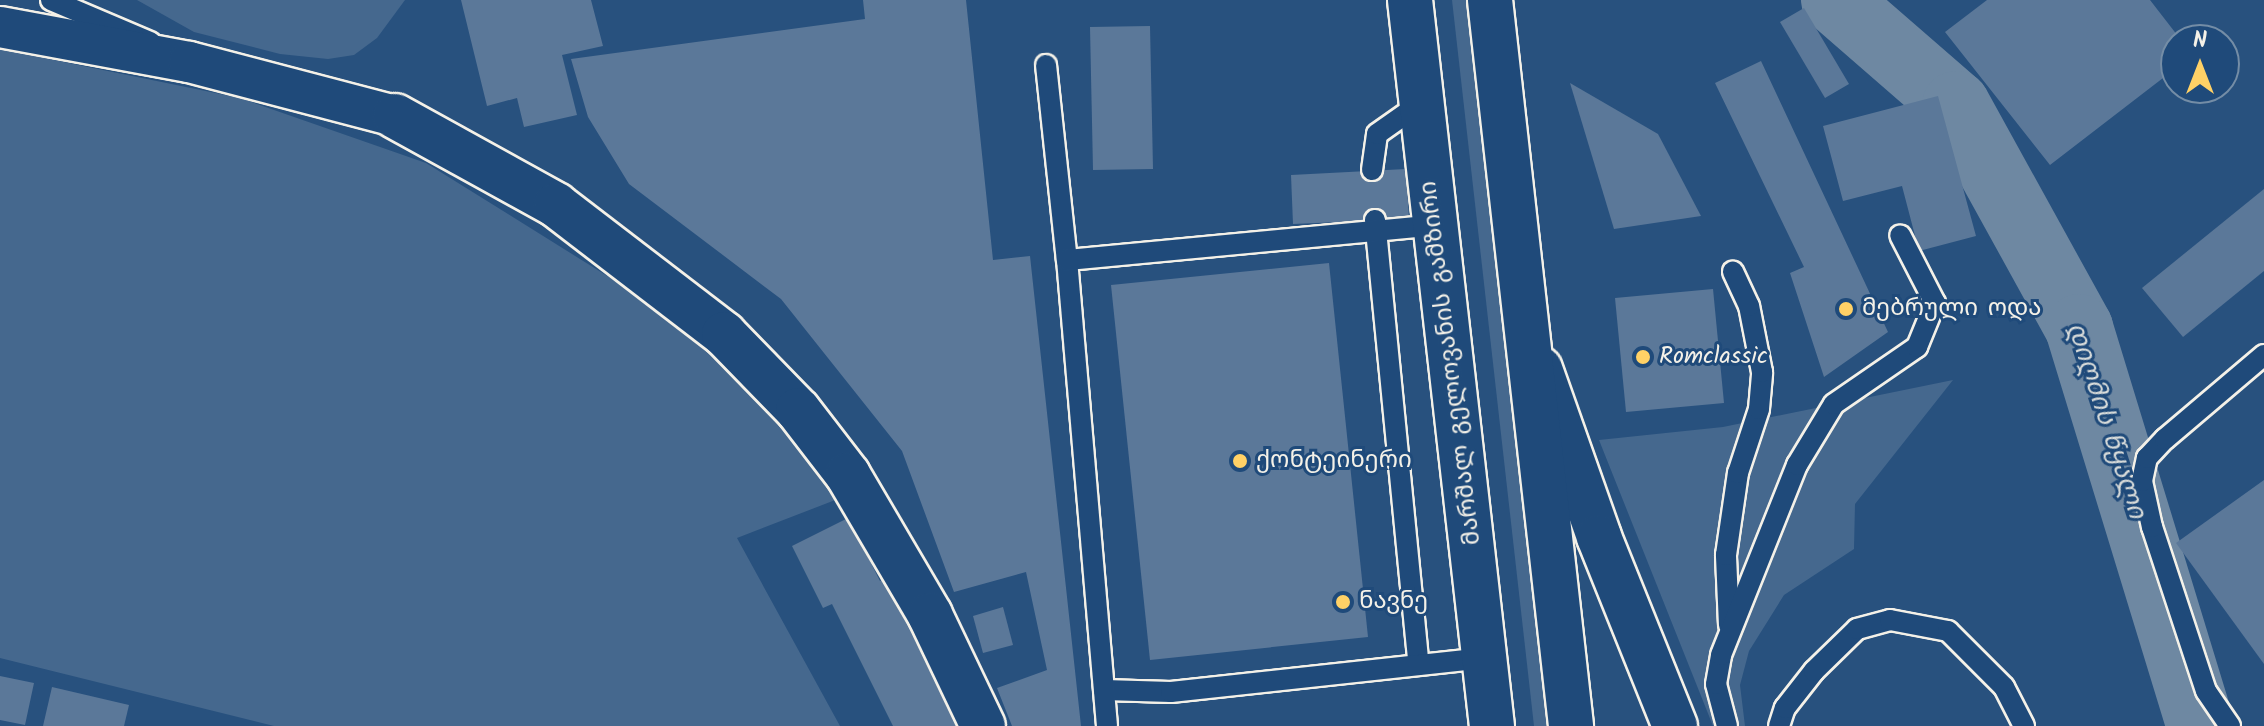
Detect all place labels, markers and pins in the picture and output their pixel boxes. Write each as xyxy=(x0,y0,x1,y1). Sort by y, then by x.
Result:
place label: მებრული ოდა xyxy=(1862,295,2041,323)
marker: მებრული ოდა xyxy=(1837,300,1855,318)
place label: Romclassic xyxy=(1659,343,1768,371)
marker: Romclassic xyxy=(1634,348,1652,366)
place label: ქონტეინერი xyxy=(1256,447,1412,475)
marker: ქონტეინერი xyxy=(1231,452,1249,470)
place label: ნავნე xyxy=(1359,588,1428,616)
marker: ნავნე xyxy=(1334,593,1352,611)

